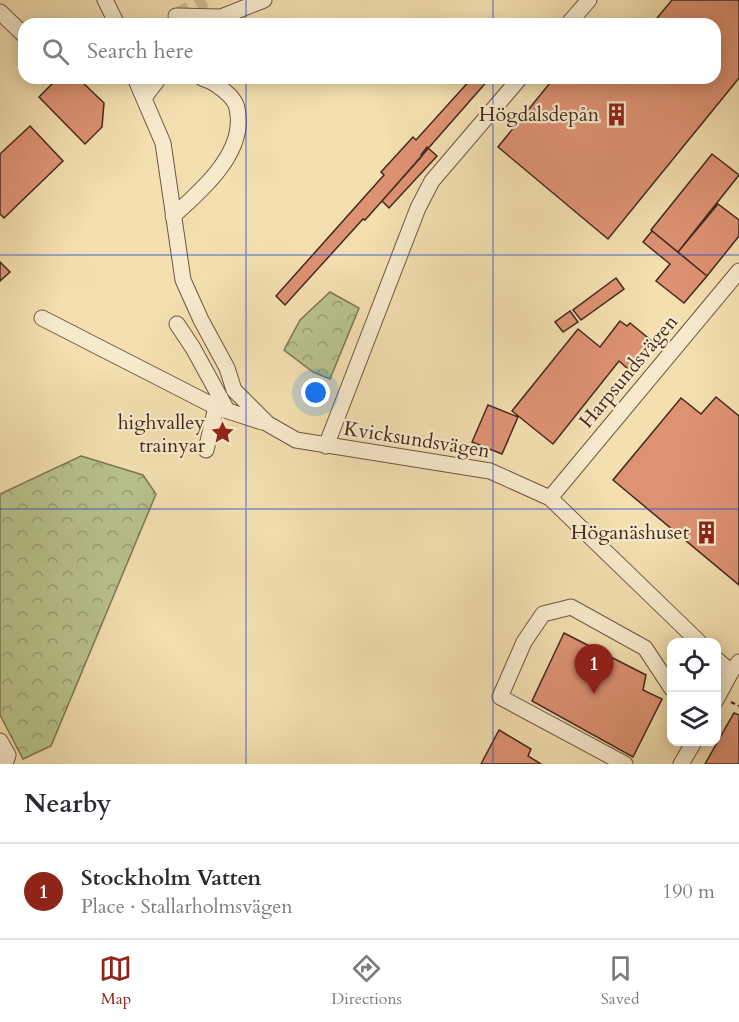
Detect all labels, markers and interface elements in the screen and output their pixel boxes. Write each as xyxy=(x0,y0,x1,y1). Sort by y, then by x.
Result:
search box xyxy=(18,18,721,84)
icon: search xyxy=(39,35,72,68)
text: Search here xyxy=(87,36,194,66)
place label: Högdalsdepån xyxy=(479,101,600,128)
building icon: Högdalsdepån xyxy=(604,101,630,127)
street label: Harpsundsvägen xyxy=(573,308,684,434)
your location xyxy=(301,378,330,407)
place label: highvalley trainyar xyxy=(118,409,206,459)
street label: Kvicksundsvägen xyxy=(342,415,492,464)
place icon: highvalley trainyar xyxy=(210,420,236,446)
place label: Höganäshuset xyxy=(571,519,690,546)
building icon: Höganäshuset xyxy=(694,519,720,545)
map controls xyxy=(667,638,721,746)
button: locate xyxy=(667,638,721,692)
pin: 1 xyxy=(574,644,614,694)
button: layers xyxy=(667,692,721,746)
text: Nearby xyxy=(24,786,112,821)
text: Stockholm Vatten xyxy=(81,863,261,893)
text: 1 xyxy=(38,878,49,905)
text: 190 m xyxy=(662,878,715,905)
text: Place · Stallarholmsvägen xyxy=(81,893,293,920)
tab: Map xyxy=(99,952,132,1010)
tab: Directions xyxy=(331,952,402,1010)
tab: Saved xyxy=(601,952,640,1010)

